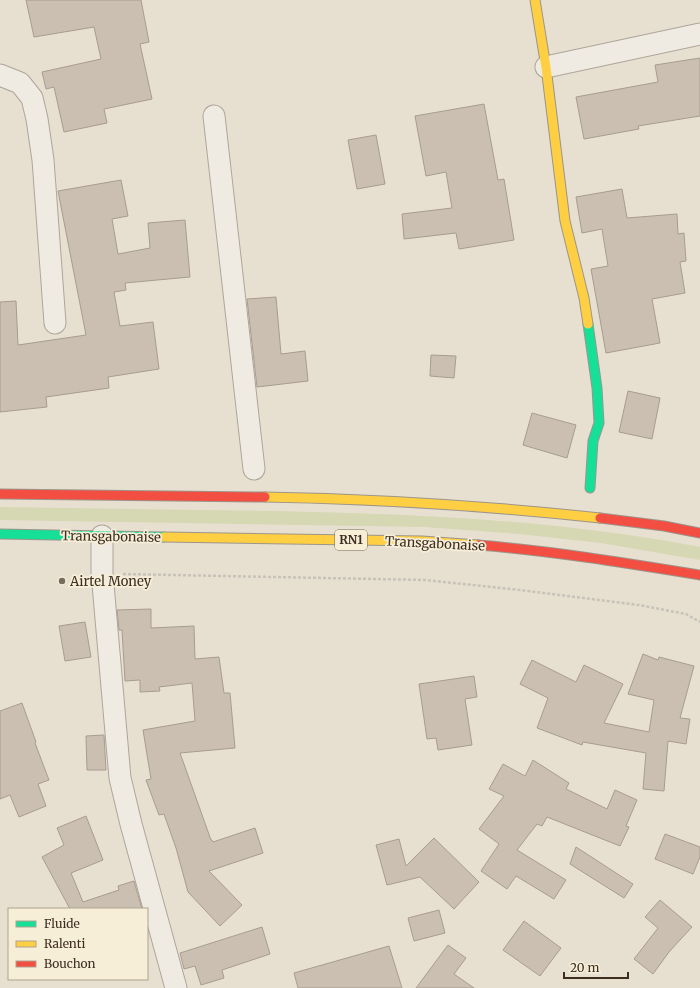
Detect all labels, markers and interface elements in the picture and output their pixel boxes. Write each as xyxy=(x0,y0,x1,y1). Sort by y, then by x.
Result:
street label: Transgabonaise xyxy=(61,527,161,546)
road number: RN1 xyxy=(335,530,367,550)
street label: Transgabonaise xyxy=(385,532,486,555)
place label: Airtel Money xyxy=(69,573,152,590)
marker: Airtel Money xyxy=(57,576,67,586)
legend xyxy=(8,908,148,980)
text: Fluide xyxy=(44,916,80,931)
text: Ralenti xyxy=(44,936,85,951)
scale bar xyxy=(564,954,628,980)
text: Bouchon xyxy=(44,956,96,971)
text: 20 m xyxy=(570,960,599,975)

